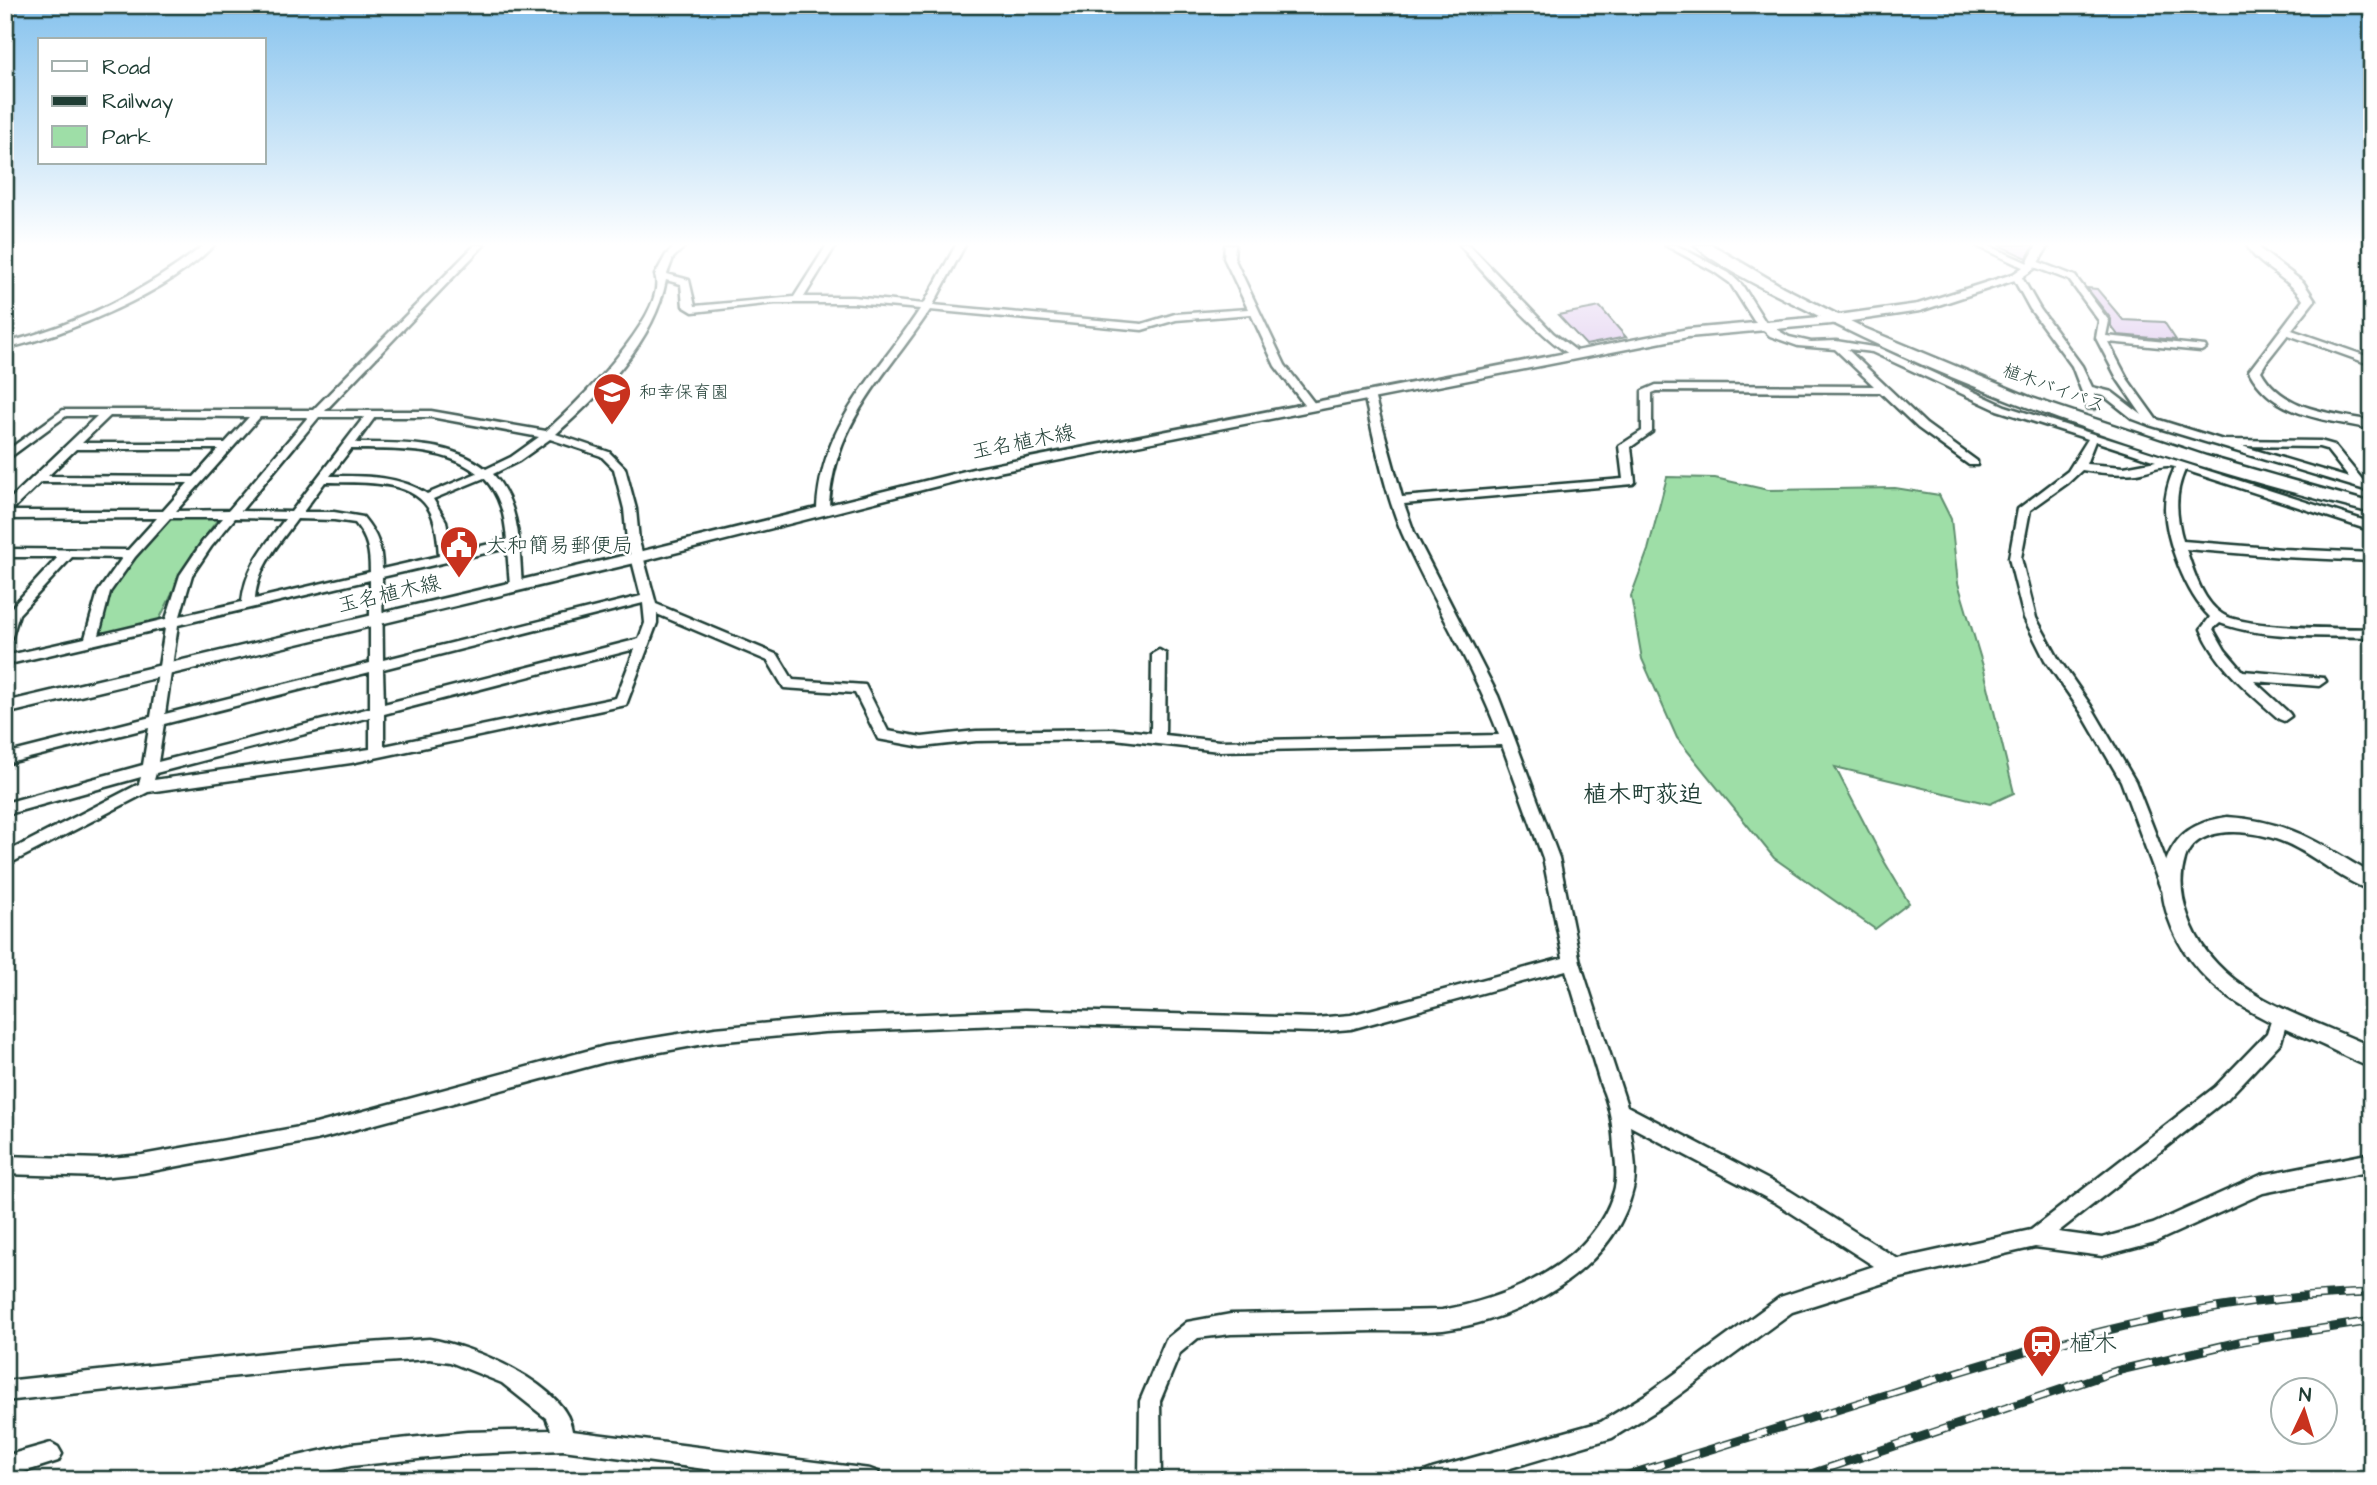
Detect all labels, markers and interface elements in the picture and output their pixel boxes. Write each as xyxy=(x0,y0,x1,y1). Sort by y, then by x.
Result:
legend xyxy=(38,38,266,164)
text: Road xyxy=(102,53,150,82)
text: Railway xyxy=(102,87,174,118)
text: Park xyxy=(102,123,151,152)
street label: 植木バイパス xyxy=(1999,358,2109,418)
school or university icon: 和幸保育園 xyxy=(591,371,633,426)
place label: 和幸保育園 xyxy=(639,380,729,405)
street label: 玉名植木線 xyxy=(969,418,1077,466)
public building icon: 大和簡易郵便局 xyxy=(438,524,480,579)
place label: 大和簡易郵便局 xyxy=(486,531,633,560)
street label: 玉名植木線 xyxy=(335,568,443,620)
district label: 植木町荻迫 xyxy=(1583,778,1703,812)
station icon: 植木 xyxy=(2021,1323,2063,1378)
place label: 植木 xyxy=(2069,1327,2117,1361)
north arrow xyxy=(2268,1376,2338,1446)
text: N xyxy=(2298,1382,2312,1409)

